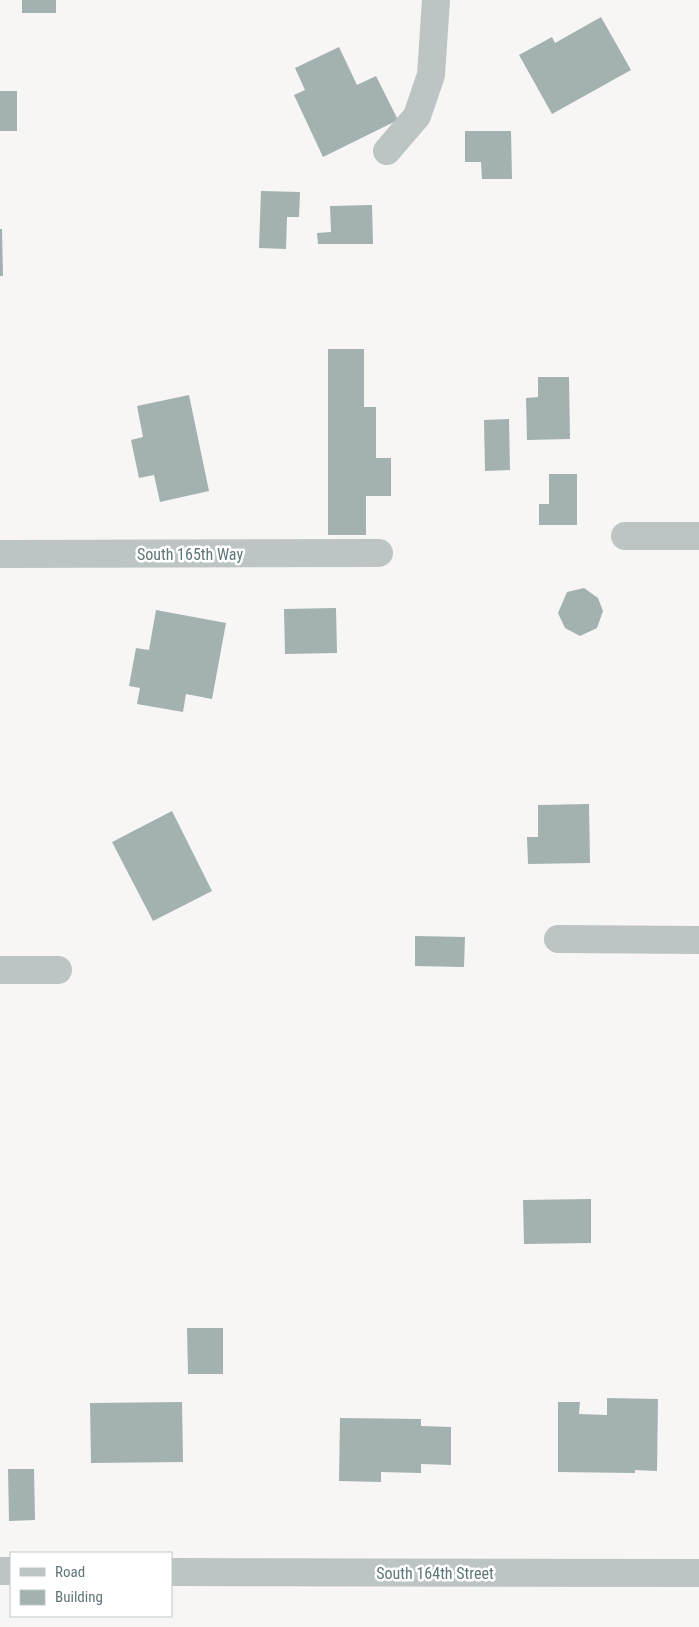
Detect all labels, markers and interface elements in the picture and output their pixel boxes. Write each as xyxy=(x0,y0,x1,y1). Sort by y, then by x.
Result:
street label: South 165th Way xyxy=(137,545,243,564)
legend xyxy=(10,1552,172,1617)
text: Road xyxy=(55,1563,85,1581)
street label: South 164th Street xyxy=(376,1564,494,1583)
text: Building xyxy=(55,1588,103,1606)

